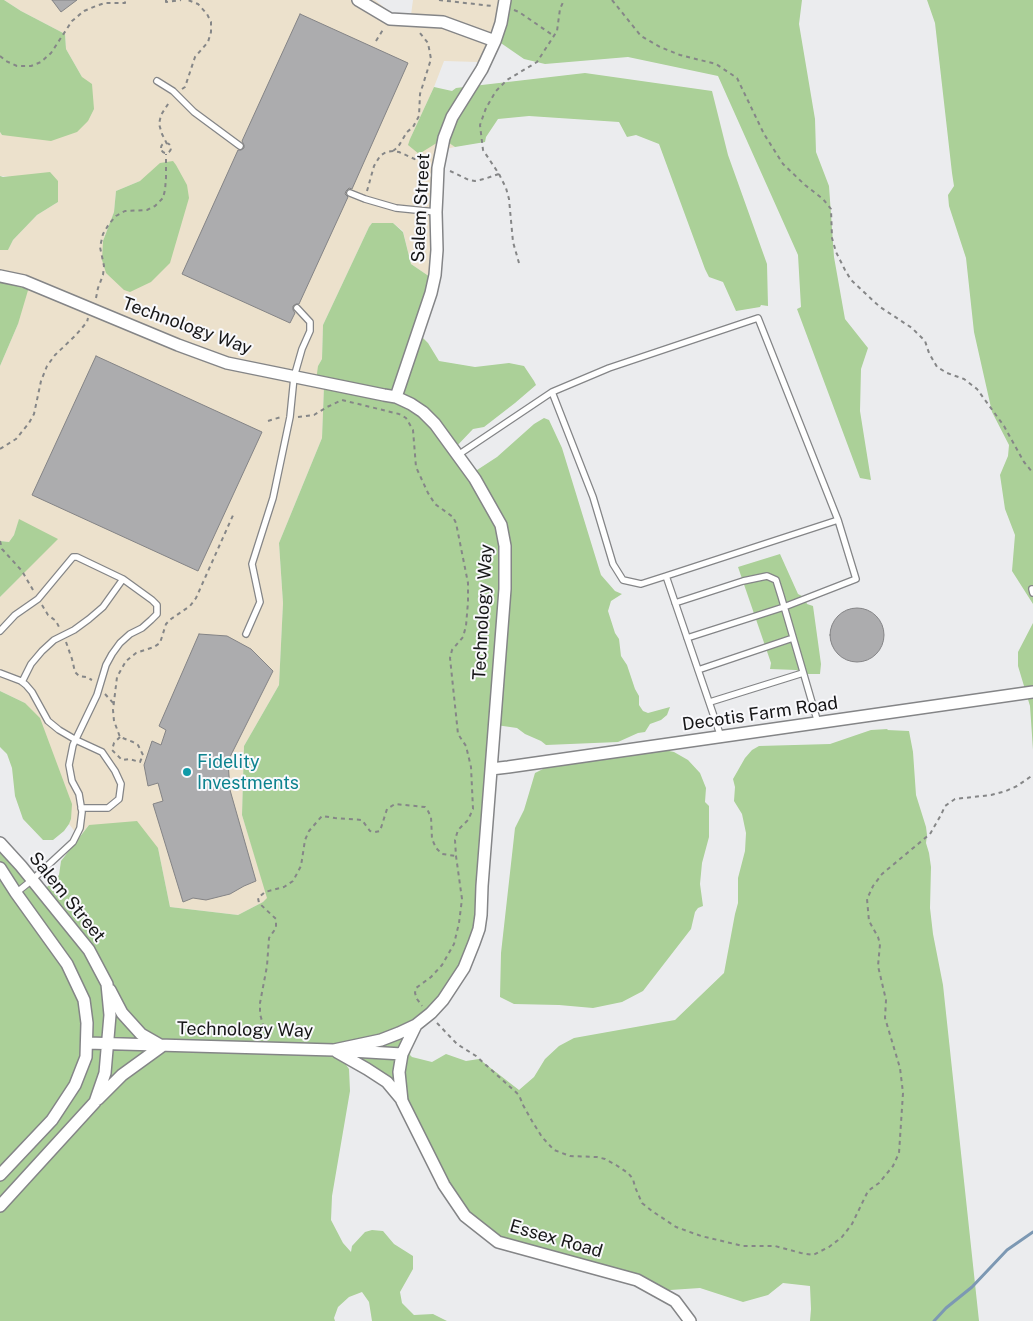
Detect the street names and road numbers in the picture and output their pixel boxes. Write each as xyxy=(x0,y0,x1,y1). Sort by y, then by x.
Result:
street label: Salem Street xyxy=(407,153,435,263)
street label: Technology Way xyxy=(119,293,255,359)
street label: Technology Way xyxy=(469,543,497,681)
street label: Decotis Farm Road xyxy=(681,692,839,736)
street label: Salem Street xyxy=(24,848,110,946)
street label: Technology Way xyxy=(177,1018,313,1042)
street label: Essex Road xyxy=(507,1215,605,1263)

